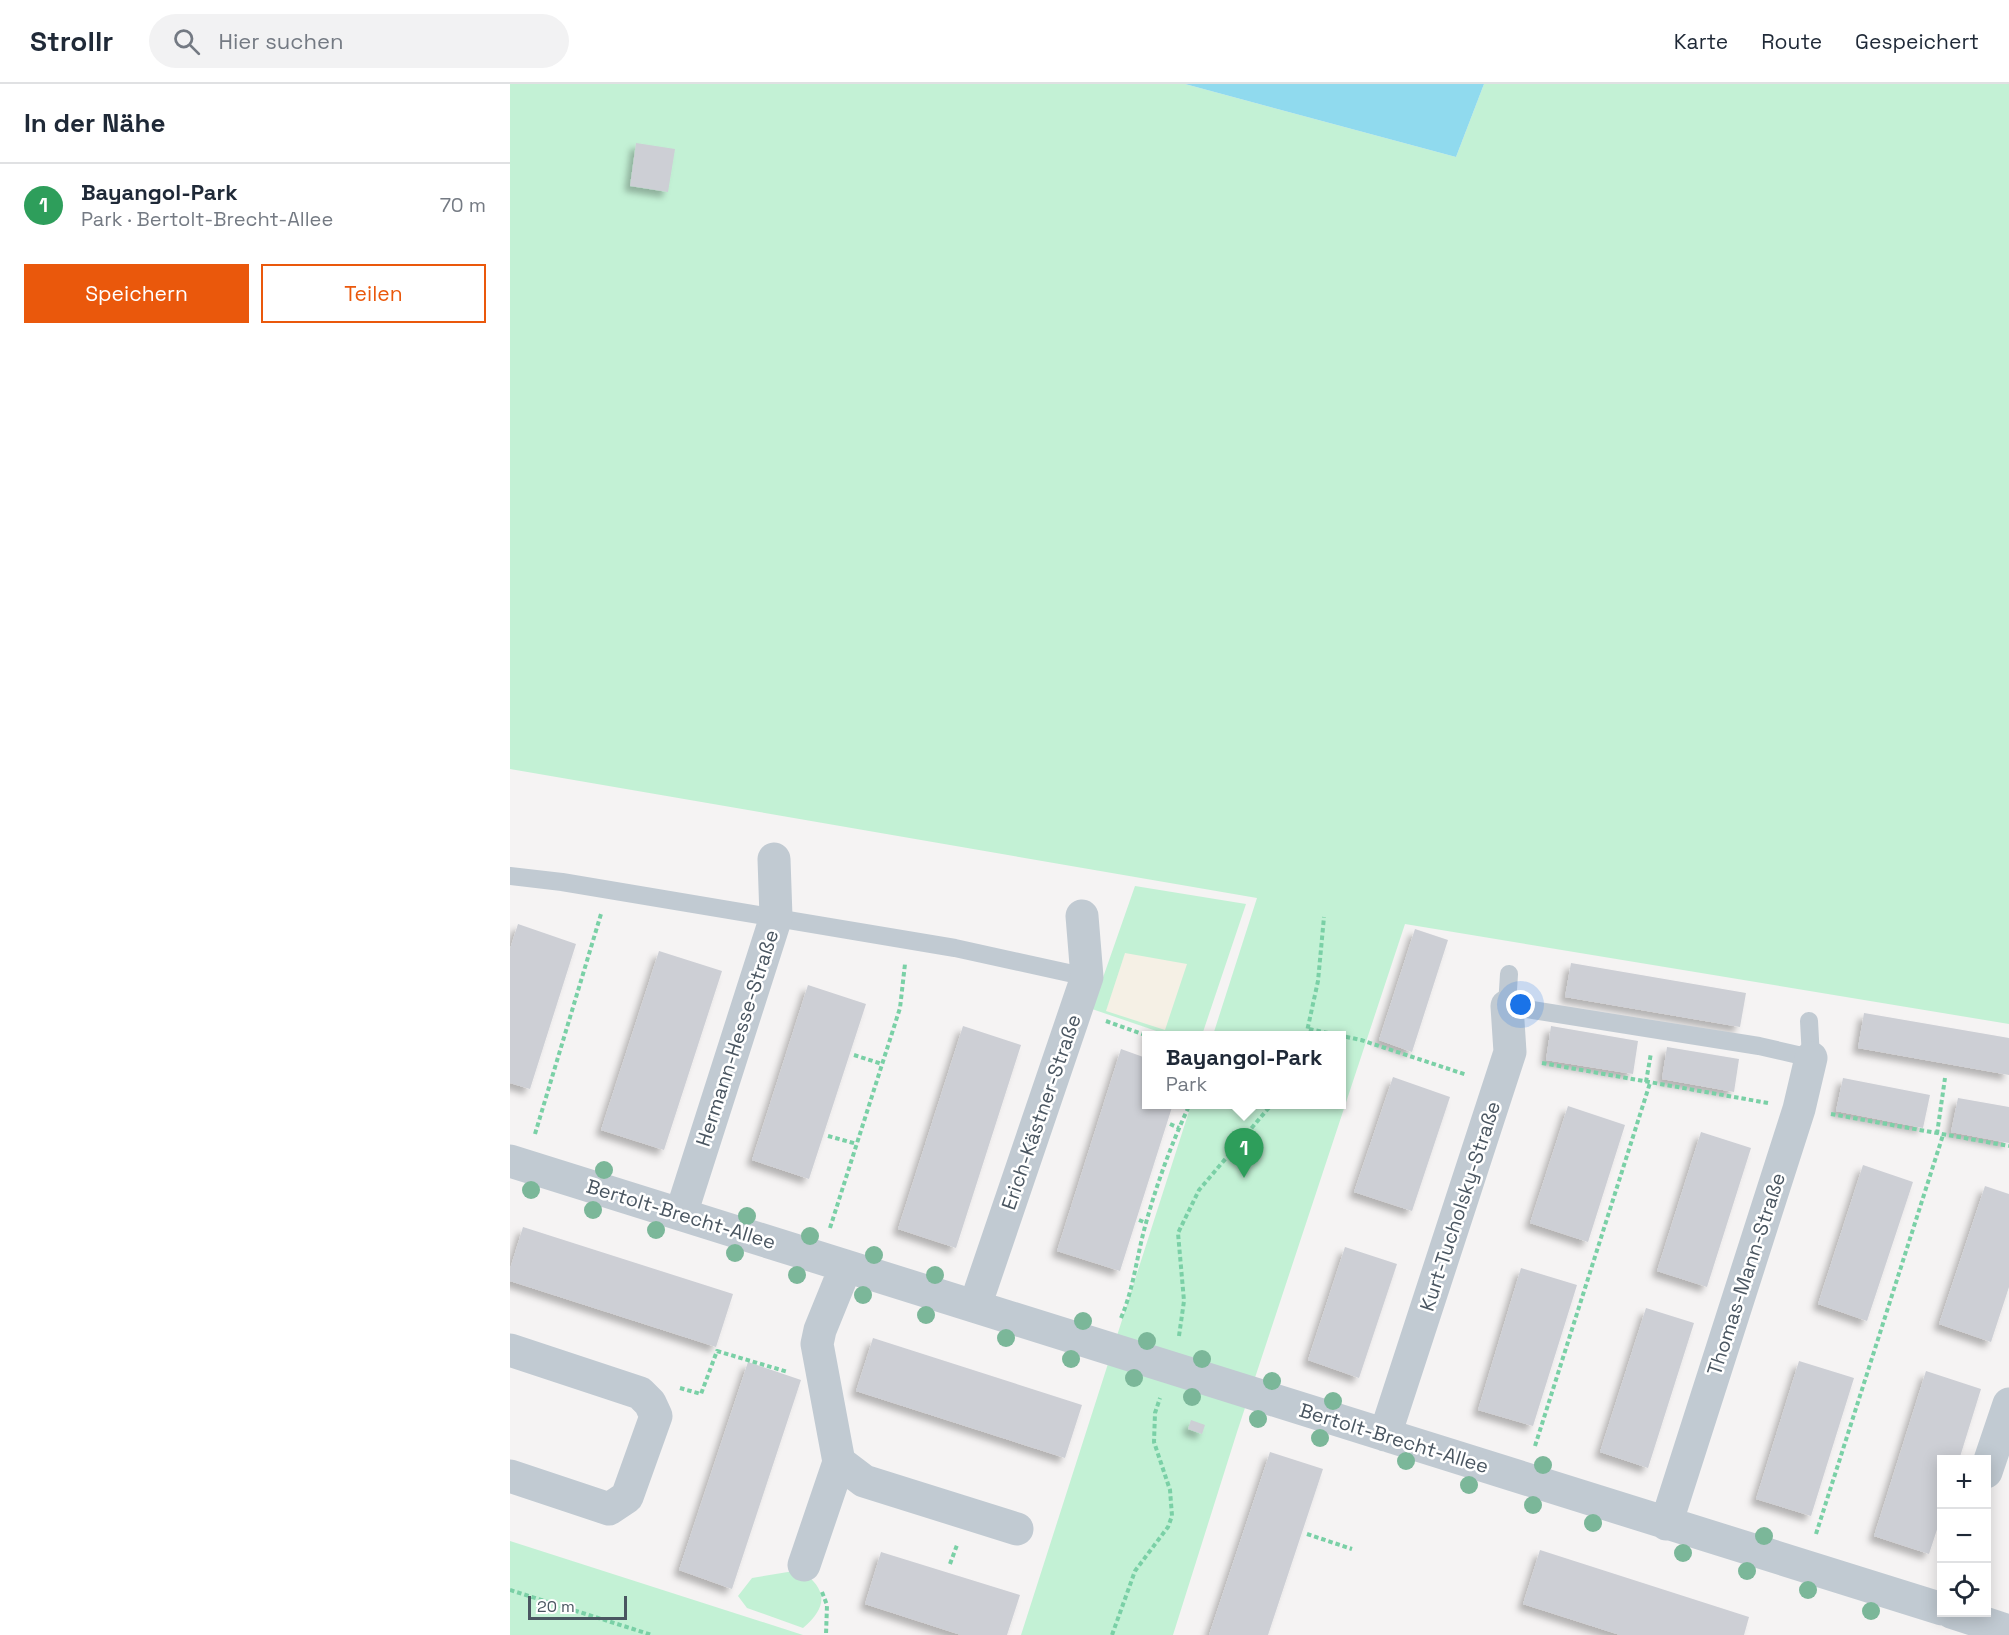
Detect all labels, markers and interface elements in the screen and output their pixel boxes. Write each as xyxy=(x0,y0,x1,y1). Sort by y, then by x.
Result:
search box xyxy=(149,14,569,68)
text: Strollr xyxy=(30,23,113,59)
icon: search xyxy=(170,25,203,58)
text: Hier suchen xyxy=(218,27,343,55)
text: Karte xyxy=(1674,28,1728,55)
text: Route xyxy=(1761,28,1822,55)
text: Gespeichert xyxy=(1855,28,1979,55)
text: In der Nähe xyxy=(24,106,165,140)
text: Bayangol-Park xyxy=(81,178,238,206)
text: 1 xyxy=(39,192,48,218)
text: 70 m xyxy=(440,192,486,218)
text: Park · Bertolt-Brecht-Allee xyxy=(81,206,333,232)
button: Speichern xyxy=(24,264,249,323)
button: Teilen xyxy=(261,264,486,323)
street label: Hermann-Hesse-Straße xyxy=(690,926,784,1150)
your location xyxy=(1506,990,1535,1019)
street label: Erich-Kästner-Straße xyxy=(995,1011,1087,1213)
popup xyxy=(1142,1031,1346,1109)
text: Bayangol-Park xyxy=(1166,1043,1322,1071)
text: Park xyxy=(1166,1071,1207,1097)
street label: Kurt-Tucholsky-Straße xyxy=(1414,1098,1506,1314)
pin: 1 xyxy=(1224,1128,1264,1178)
street label: Thomas-Mann-Straße xyxy=(1701,1169,1791,1379)
street label: Bertolt-Brecht-Allee xyxy=(583,1173,779,1255)
street label: Bertolt-Brecht-Allee xyxy=(1296,1397,1492,1479)
map controls xyxy=(1937,1455,1991,1617)
button: + xyxy=(1937,1455,1991,1509)
button: − xyxy=(1937,1509,1991,1563)
button: locate xyxy=(1937,1563,1991,1617)
scale bar xyxy=(528,1593,627,1620)
text: 20 m xyxy=(537,1596,575,1617)

